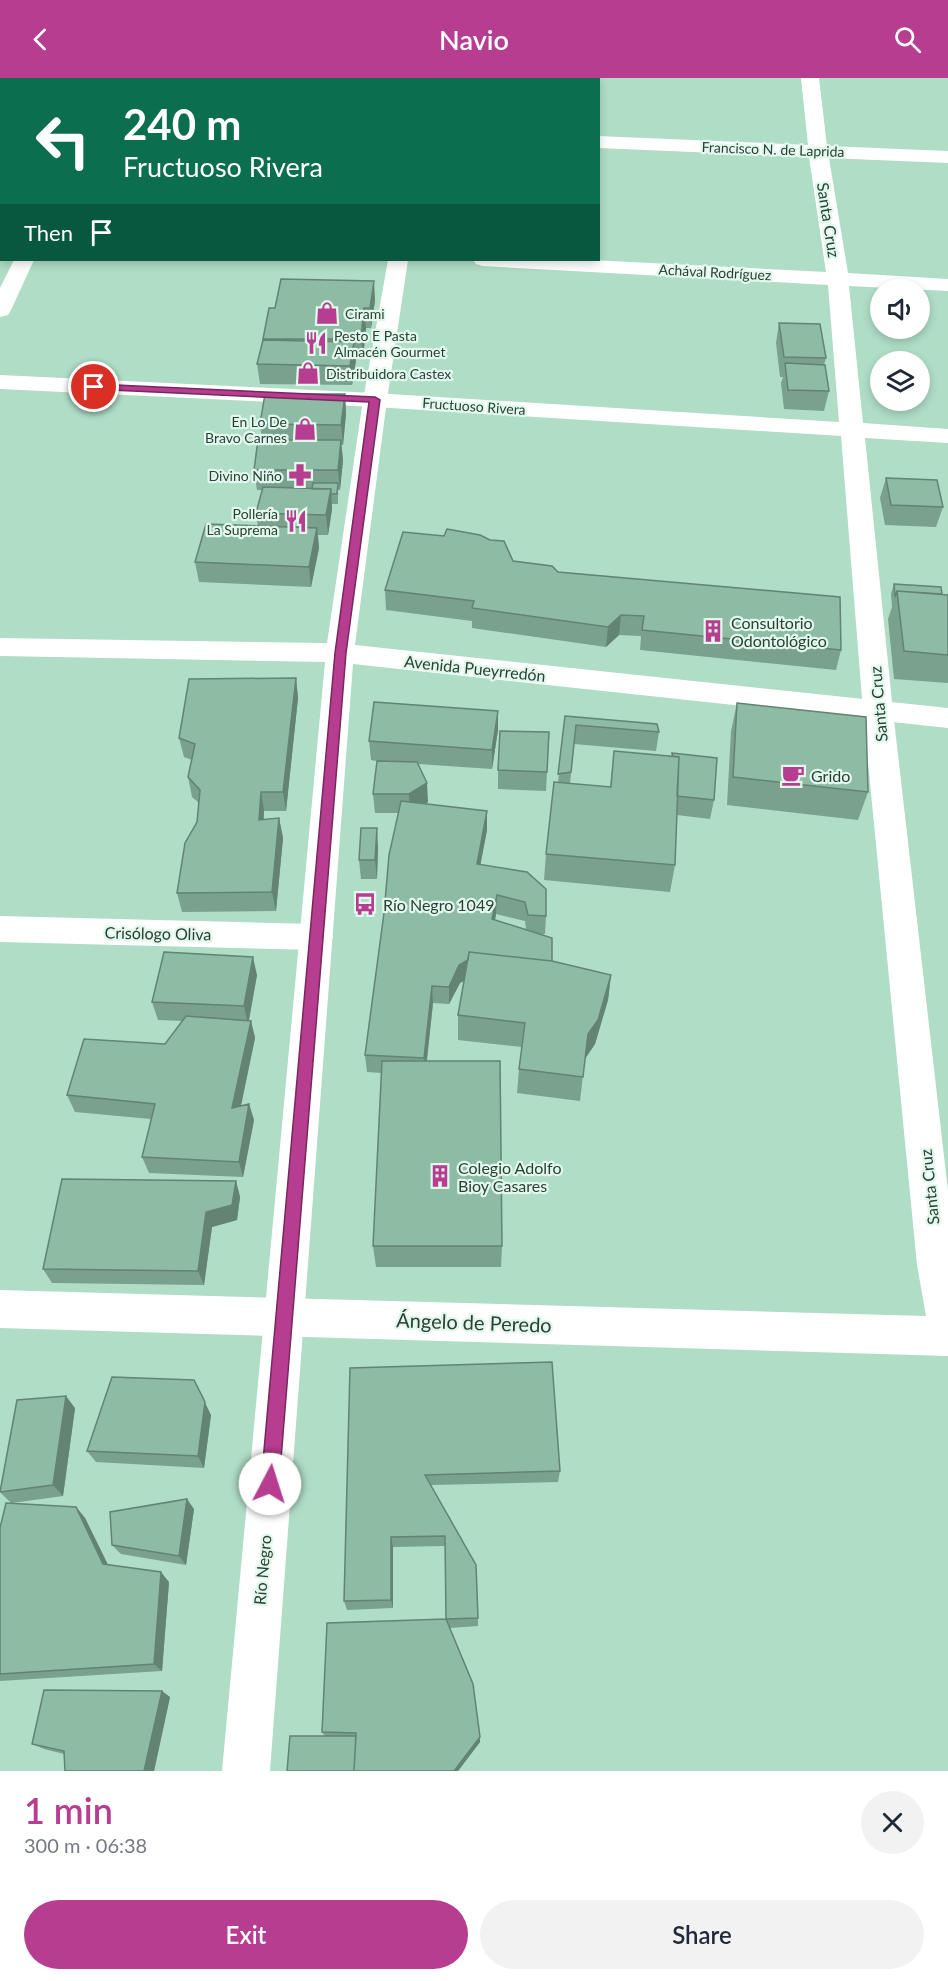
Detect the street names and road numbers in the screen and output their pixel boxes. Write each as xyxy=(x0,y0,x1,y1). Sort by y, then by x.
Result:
street label: Francisco N. de Laprida xyxy=(701,138,845,160)
street label: Santa Cruz xyxy=(814,181,844,259)
street label: Achával Rodríguez xyxy=(658,261,772,283)
street label: Fructuoso Rivera xyxy=(422,394,526,418)
street label: Avenida Pueyrredón xyxy=(403,651,547,685)
street label: Santa Cruz xyxy=(865,665,891,743)
street label: Crisólogo Oliva xyxy=(104,923,212,943)
street label: Santa Cruz xyxy=(916,1148,942,1226)
street label: Ángelo de Peredo xyxy=(396,1307,552,1337)
street label: Río Negro xyxy=(249,1534,275,1606)

